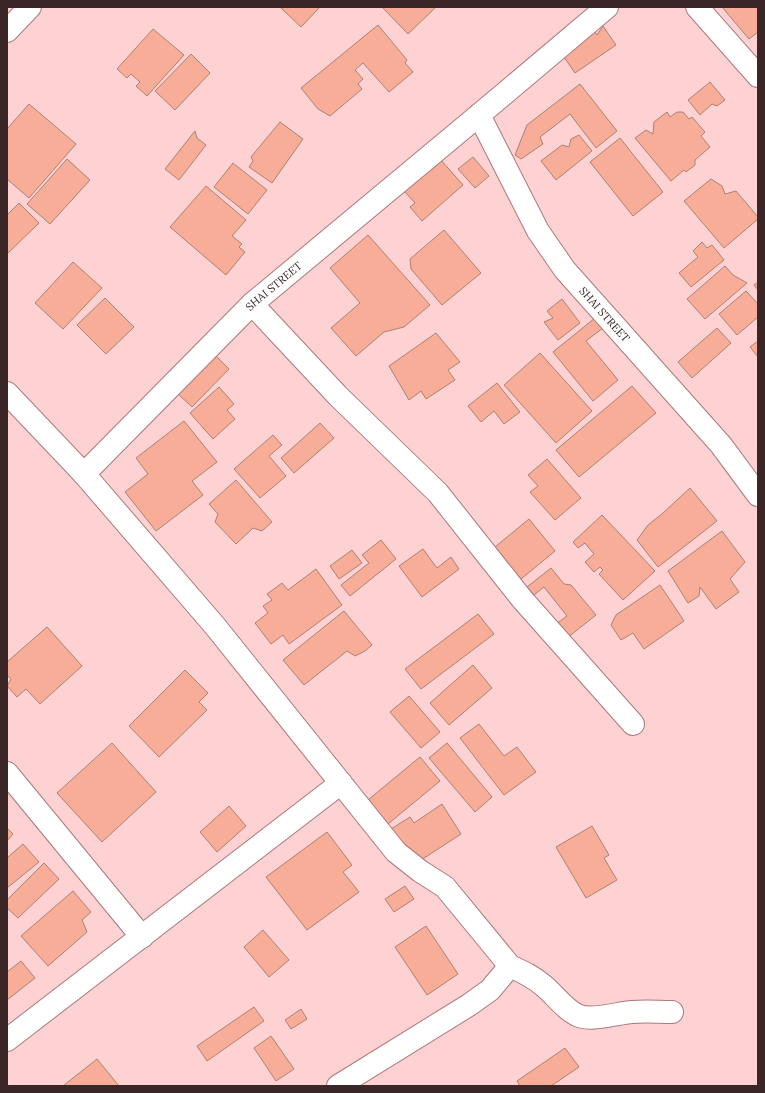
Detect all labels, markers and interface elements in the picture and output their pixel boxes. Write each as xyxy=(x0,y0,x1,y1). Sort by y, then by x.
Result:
street label: SHAI STREET xyxy=(242,259,305,314)
street label: SHAI STREET xyxy=(576,284,633,345)

